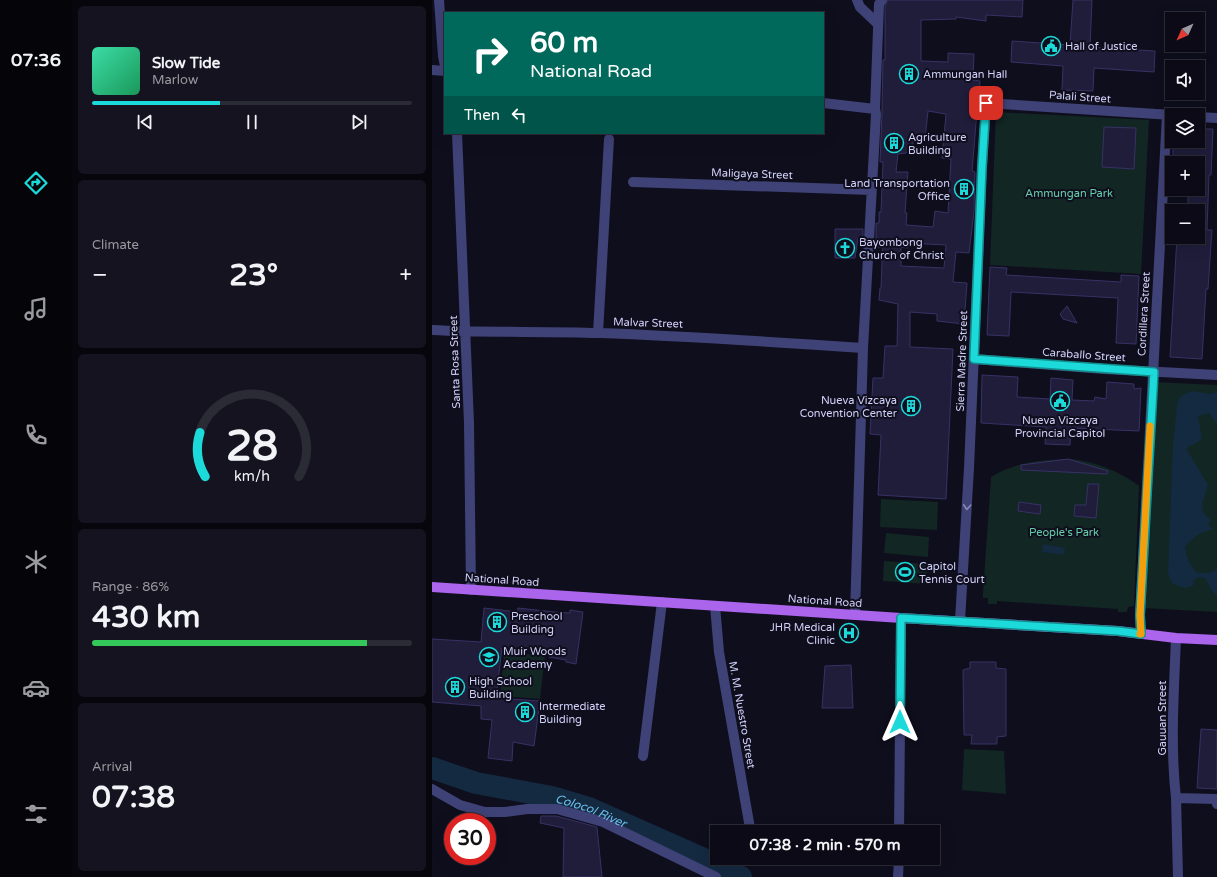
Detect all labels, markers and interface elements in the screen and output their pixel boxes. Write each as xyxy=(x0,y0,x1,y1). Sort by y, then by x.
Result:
north arrow xyxy=(1165,12,1205,52)
map controls xyxy=(1165,12,1205,244)
text: 60 m xyxy=(530,26,598,60)
icon: right xyxy=(464,28,516,80)
public building icon: Hall of Justice xyxy=(1040,35,1062,57)
place label: Hall of Justice xyxy=(1065,40,1138,53)
text: 07:36 xyxy=(11,49,61,71)
text: Slow Tide xyxy=(152,54,220,72)
text: National Road xyxy=(530,60,652,82)
button: sound xyxy=(1165,60,1205,100)
building icon: Ammungan Hall xyxy=(898,63,920,85)
place label: Ammungan Hall xyxy=(923,68,1007,81)
text: Marlow xyxy=(152,72,198,88)
pin xyxy=(969,86,1003,120)
street label: Palali Street xyxy=(1049,88,1111,106)
icon: arrive xyxy=(975,92,997,114)
icon: left xyxy=(508,104,530,126)
text: Then xyxy=(464,106,500,124)
button: layers xyxy=(1165,108,1205,148)
icon: previous xyxy=(134,111,156,133)
icon: pause xyxy=(241,111,263,133)
icon: next xyxy=(348,111,370,133)
place label: Agriculture Building xyxy=(908,131,966,157)
building icon: Agriculture Building xyxy=(883,132,905,154)
button: + xyxy=(1165,156,1205,196)
street label: Maligaya Street xyxy=(711,166,793,182)
icon: directions xyxy=(22,169,50,197)
place label: Land Transportation Office xyxy=(844,177,950,203)
building icon: Land Transportation Office xyxy=(953,178,975,200)
park label: Ammungan Park xyxy=(1025,187,1113,200)
button: − xyxy=(1165,204,1205,244)
place label: Bayombong Church of Christ xyxy=(859,236,944,262)
text: Climate xyxy=(92,237,139,253)
church icon: Bayombong Church of Christ xyxy=(834,237,856,259)
text: 23° xyxy=(229,257,278,294)
text: − xyxy=(92,262,108,288)
text: + xyxy=(400,262,412,288)
street label: Cordillera Street xyxy=(1135,272,1153,356)
icon: music xyxy=(22,295,50,323)
street label: Sierra Madre Street xyxy=(954,310,970,412)
street label: Santa Rosa Street xyxy=(447,315,463,409)
street label: Malvar Street xyxy=(613,315,683,331)
street label: Caraballo Street xyxy=(1042,346,1126,364)
public building icon: Nueva Vizcaya Provincial Capitol xyxy=(1049,390,1071,412)
place label: Nueva Vizcaya Convention Center xyxy=(800,394,898,420)
building icon: Nueva Vizcaya Convention Center xyxy=(900,395,922,417)
place label: Nueva Vizcaya Provincial Capitol xyxy=(1015,414,1105,440)
icon: phone xyxy=(22,421,50,449)
text: 28 xyxy=(226,421,278,471)
text: km/h xyxy=(234,467,270,484)
one-way arrow xyxy=(962,504,971,510)
park label: People's Park xyxy=(1029,526,1099,539)
icon: climate xyxy=(22,548,50,576)
place label: Capitol Tennis Court xyxy=(919,560,985,586)
sports icon: Capitol Tennis Court xyxy=(894,561,916,583)
street label: National Road xyxy=(464,571,540,589)
text: Range · 86% xyxy=(92,579,169,595)
street label: National Road xyxy=(787,592,863,610)
text: 430 km xyxy=(92,599,200,636)
place label: Preschool Building xyxy=(511,610,563,636)
building icon: Preschool Building xyxy=(486,611,508,633)
place label: JHR Medical Clinic xyxy=(770,621,835,647)
hospital icon: JHR Medical Clinic xyxy=(838,622,860,644)
place label: Muir Woods Academy xyxy=(503,645,566,671)
school or university icon: Muir Woods Academy xyxy=(478,646,500,668)
street label: M. M. Nuestro Street xyxy=(726,660,758,770)
icon: car xyxy=(22,674,50,702)
place label: High School Building xyxy=(469,675,532,701)
building icon: High School Building xyxy=(444,676,466,698)
street label: Gauuan Street xyxy=(1156,680,1169,756)
place label: Intermediate Building xyxy=(539,700,606,726)
building icon: Intermediate Building xyxy=(514,701,536,723)
position arrow xyxy=(879,701,921,743)
text: Arrival xyxy=(92,759,132,775)
text: 07:38 xyxy=(92,779,175,816)
water label: Colocol River xyxy=(554,791,630,831)
icon: filters xyxy=(22,800,50,828)
speed limit sign: 30 xyxy=(444,813,496,865)
text: 07:38 · 2 min · 570 m xyxy=(750,836,900,854)

